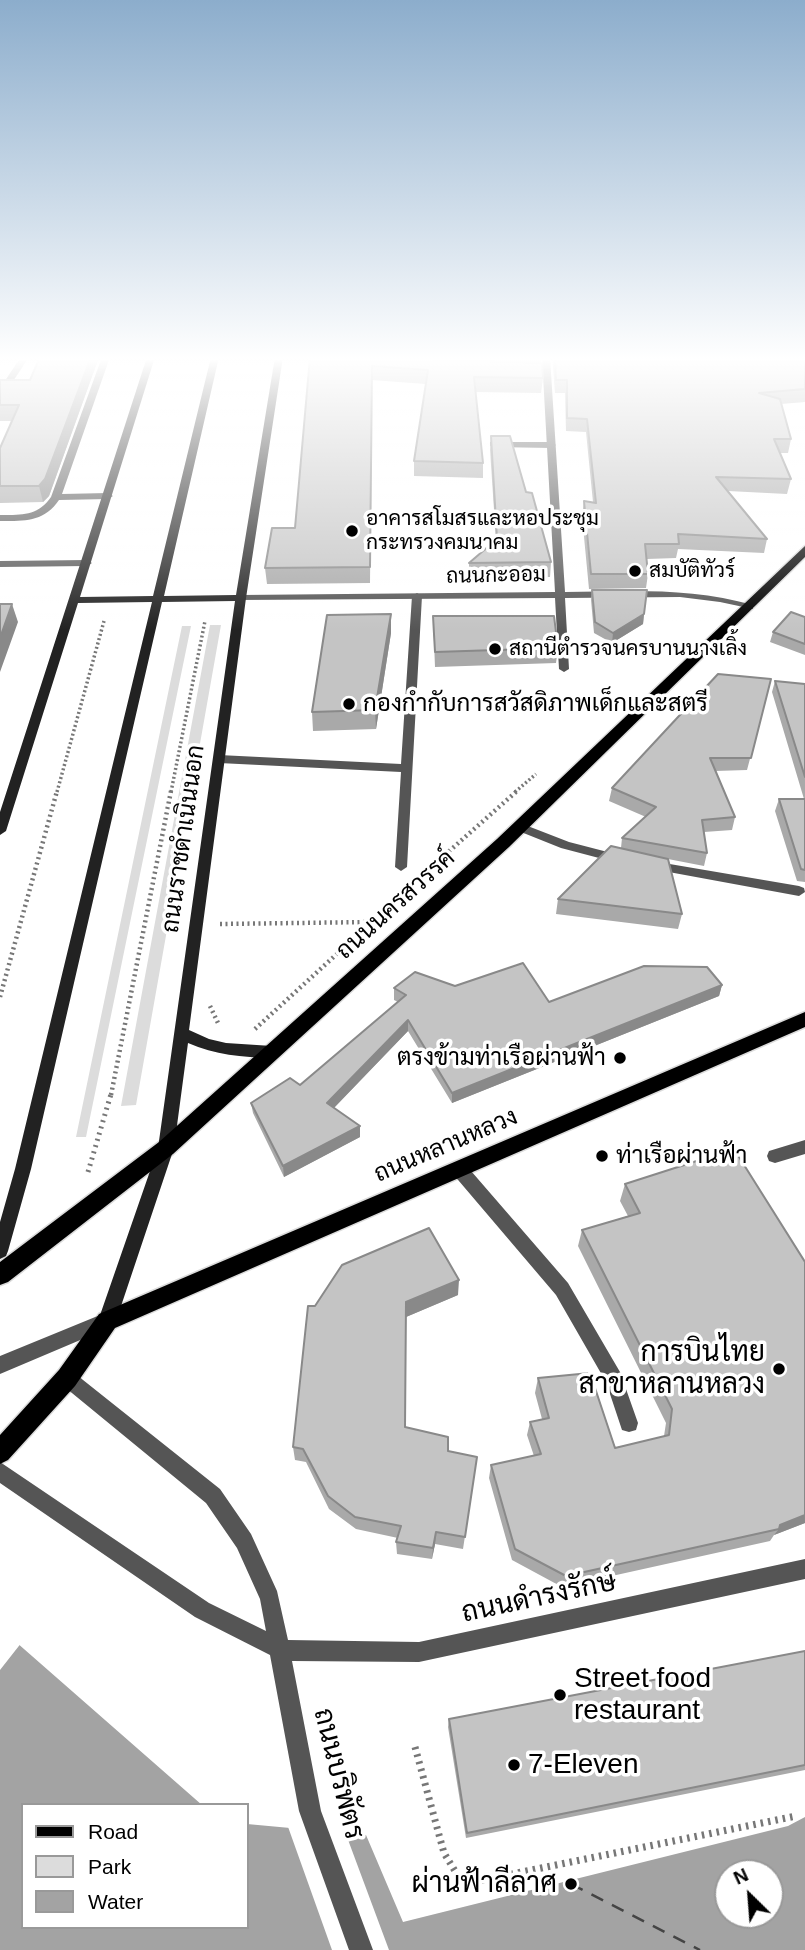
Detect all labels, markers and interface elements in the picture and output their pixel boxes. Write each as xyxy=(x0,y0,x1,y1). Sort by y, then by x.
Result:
place label: อาคารสโมสรและหอประชุม กระทรวงคมนาคม xyxy=(366,506,599,556)
marker: อาคารสโมสรและหอประชุม กระทรวงคมนาคม xyxy=(344,523,360,539)
place label: สมบัติทัวร์ xyxy=(649,558,735,584)
street label: ถนนกะออม xyxy=(446,563,546,589)
marker: สมบัติทัวร์ xyxy=(627,563,643,579)
place label: สถานีตำรวจนครบานนางเลิ้ง xyxy=(509,636,747,662)
marker: สถานีตำรวจนครบานนางเลิ้ง xyxy=(487,641,503,657)
place label: กองกำกับการสวัสดิภาพเด็กและสตรี xyxy=(363,690,708,718)
marker: กองกำกับการสวัสดิภาพเด็กและสตรี xyxy=(341,696,357,712)
street label: ถนนราชดำเนินนอก xyxy=(157,743,211,935)
street label: ถนนนครสวรรค์ xyxy=(331,844,461,966)
place label: ตรงข้ามท่าเรือผ่านฟ้า xyxy=(397,1044,606,1072)
marker: ตรงข้ามท่าเรือผ่านฟ้า xyxy=(612,1050,628,1066)
street label: ถนนหลานหลวง xyxy=(370,1103,522,1189)
place label: ท่าเรือผ่านฟ้า xyxy=(616,1142,747,1170)
marker: ท่าเรือผ่านฟ้า xyxy=(594,1148,610,1164)
place label: การบินไทย สาขาหลานหลวง xyxy=(578,1336,765,1402)
marker: การบินไทย สาขาหลานหลวง xyxy=(771,1361,787,1377)
street label: ถนนดำรงรักษ์ xyxy=(459,1565,619,1631)
place label: Street food restaurant xyxy=(574,1662,711,1728)
marker: Street food restaurant xyxy=(552,1687,568,1703)
street label: ถนนบริพัตร xyxy=(305,1705,371,1843)
place label: 7-Eleven xyxy=(528,1748,639,1782)
marker: 7-Eleven xyxy=(506,1757,522,1773)
legend xyxy=(21,1803,248,1929)
text: Road xyxy=(88,1820,138,1843)
text: Park xyxy=(88,1855,131,1878)
north arrow xyxy=(714,1859,784,1929)
text: N xyxy=(730,1864,751,1889)
place label: ผ่านฟ้าลีลาศ xyxy=(412,1867,557,1901)
marker: ผ่านฟ้าลีลาศ xyxy=(563,1876,579,1892)
text: Water xyxy=(88,1890,143,1913)

